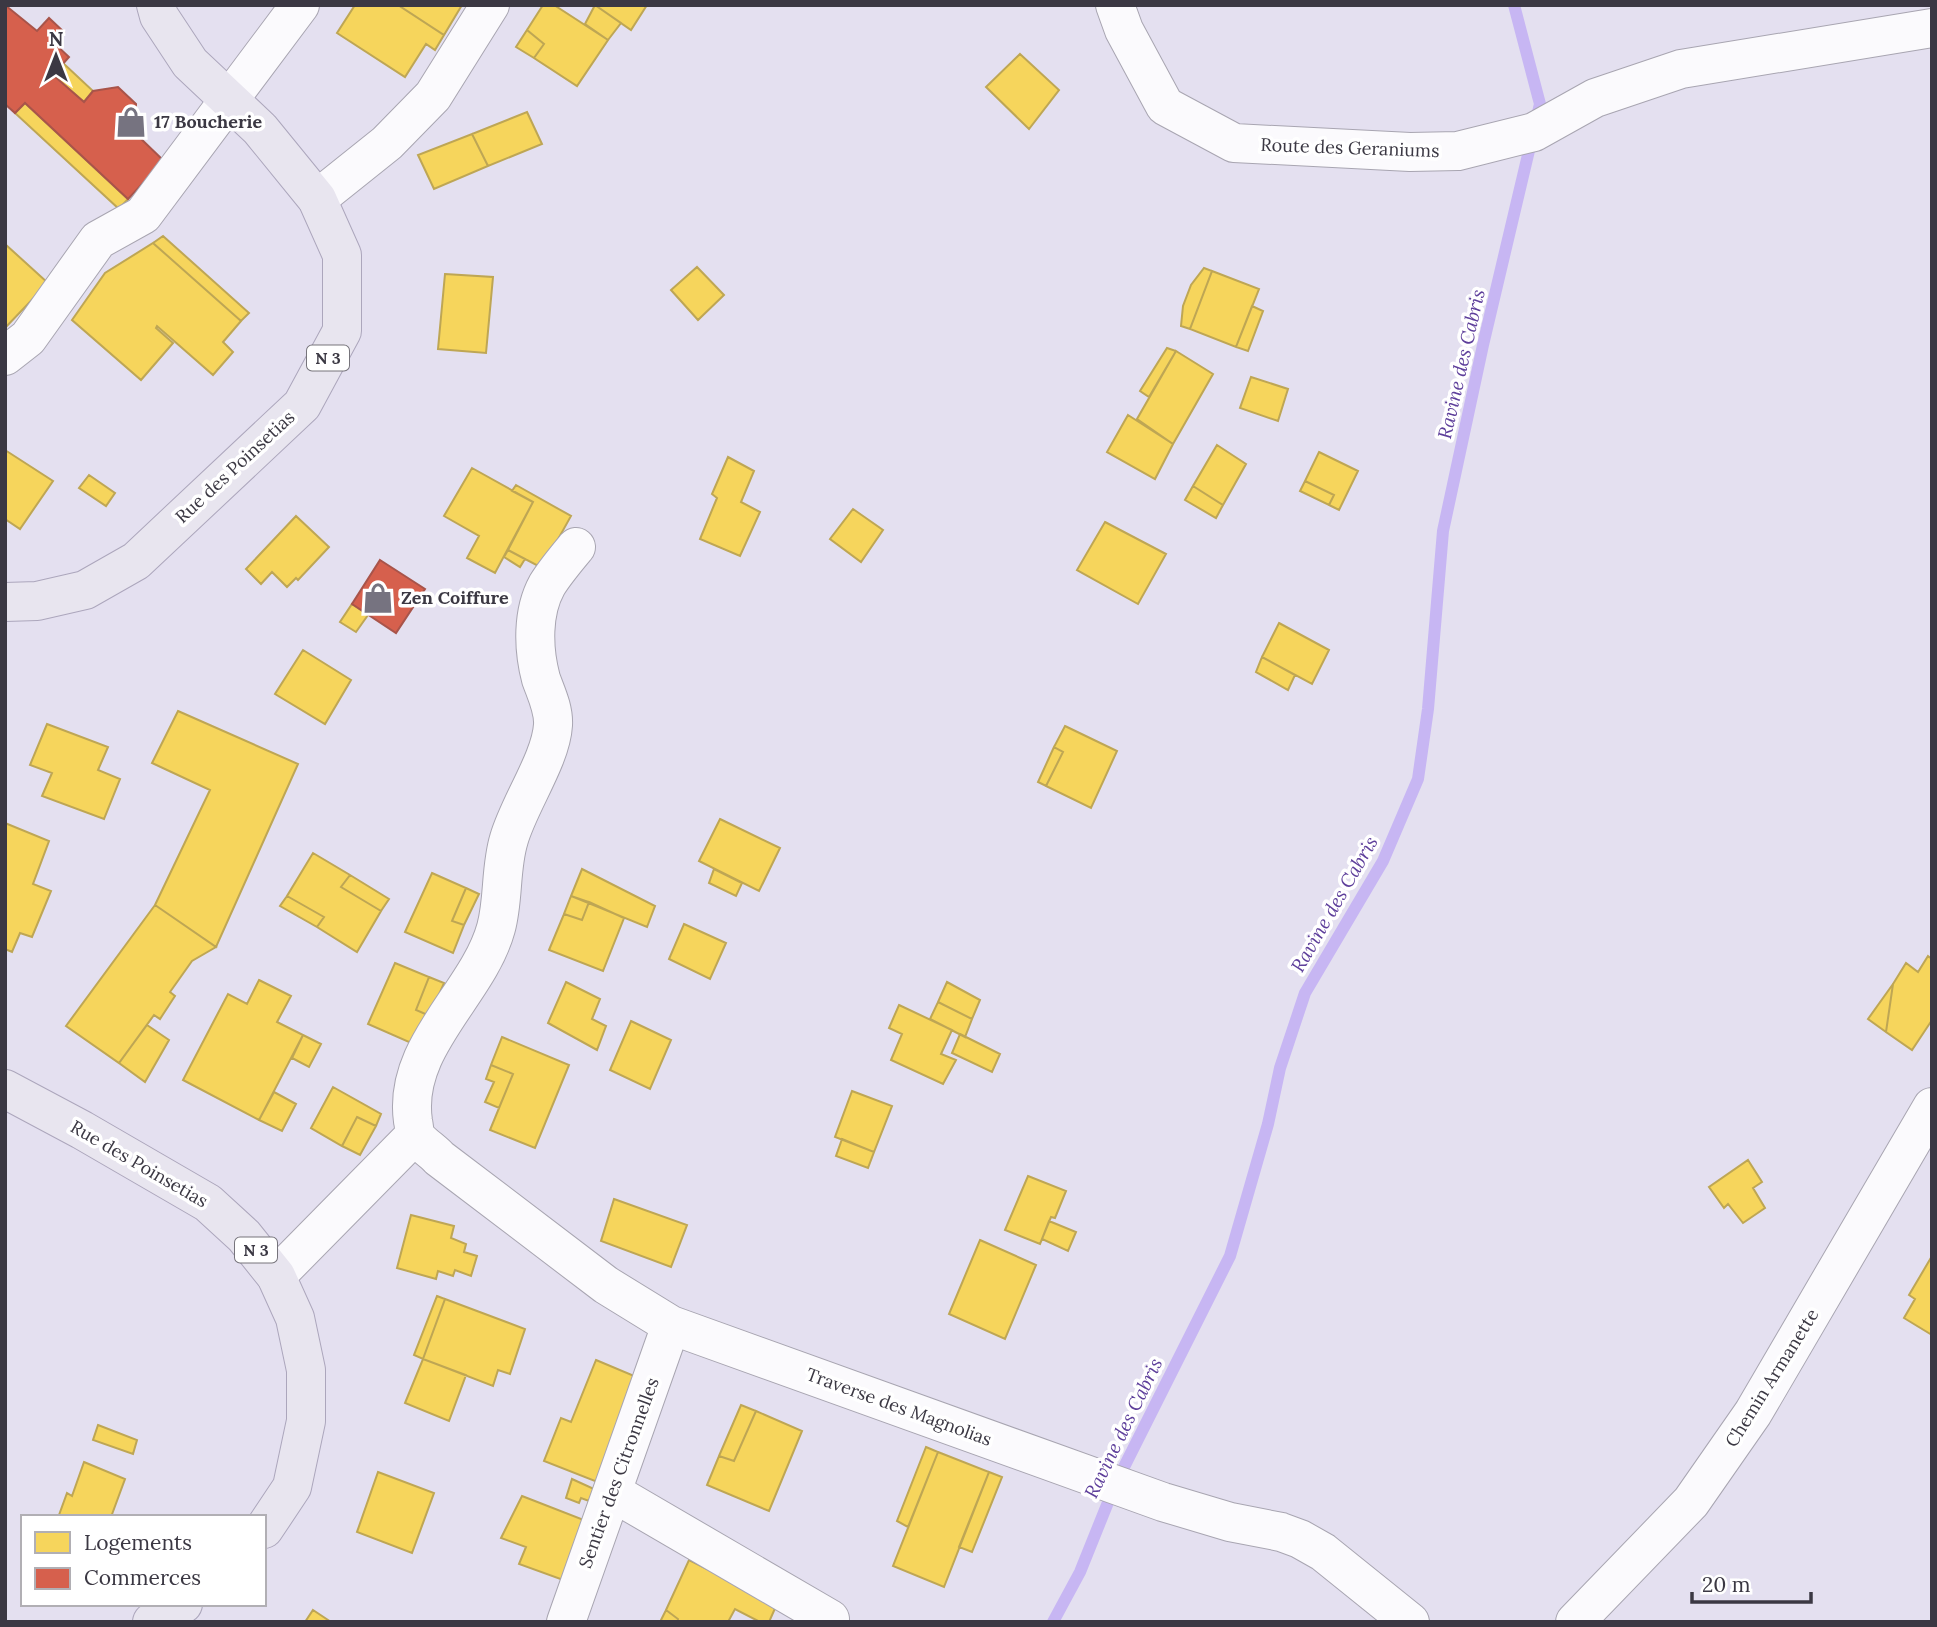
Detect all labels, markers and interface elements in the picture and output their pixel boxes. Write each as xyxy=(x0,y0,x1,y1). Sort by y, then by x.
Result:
north arrow xyxy=(21,21,91,91)
text: N xyxy=(49,27,64,51)
shop icon: 17 Boucherie xyxy=(114,105,148,139)
place label: 17 Boucherie xyxy=(154,110,262,133)
street label: Route des Geraniums xyxy=(1260,133,1440,162)
water label: Ravine des Cabris xyxy=(1432,287,1490,441)
road number: N 3 xyxy=(307,346,349,370)
street label: Rue des Poinsetias xyxy=(170,405,299,528)
shop icon: Zen Coiffure xyxy=(361,581,395,615)
place label: Zen Coiffure xyxy=(401,586,509,609)
water label: Ravine des Cabris xyxy=(1285,832,1383,976)
street label: Rue des Poinsetias xyxy=(66,1115,212,1212)
road number: N 3 xyxy=(235,1238,277,1262)
street label: Chemin Armanette xyxy=(1720,1304,1824,1451)
water label: Ravine des Cabris xyxy=(1079,1354,1167,1502)
street label: Traverse des Magnolias xyxy=(803,1362,995,1451)
street label: Sentier des Citronnelles xyxy=(573,1374,664,1571)
legend xyxy=(21,1515,266,1606)
text: Logements xyxy=(84,1529,192,1556)
scale bar xyxy=(1692,1560,1811,1604)
text: Commerces xyxy=(84,1564,201,1591)
text: 20 m xyxy=(1702,1571,1751,1598)

